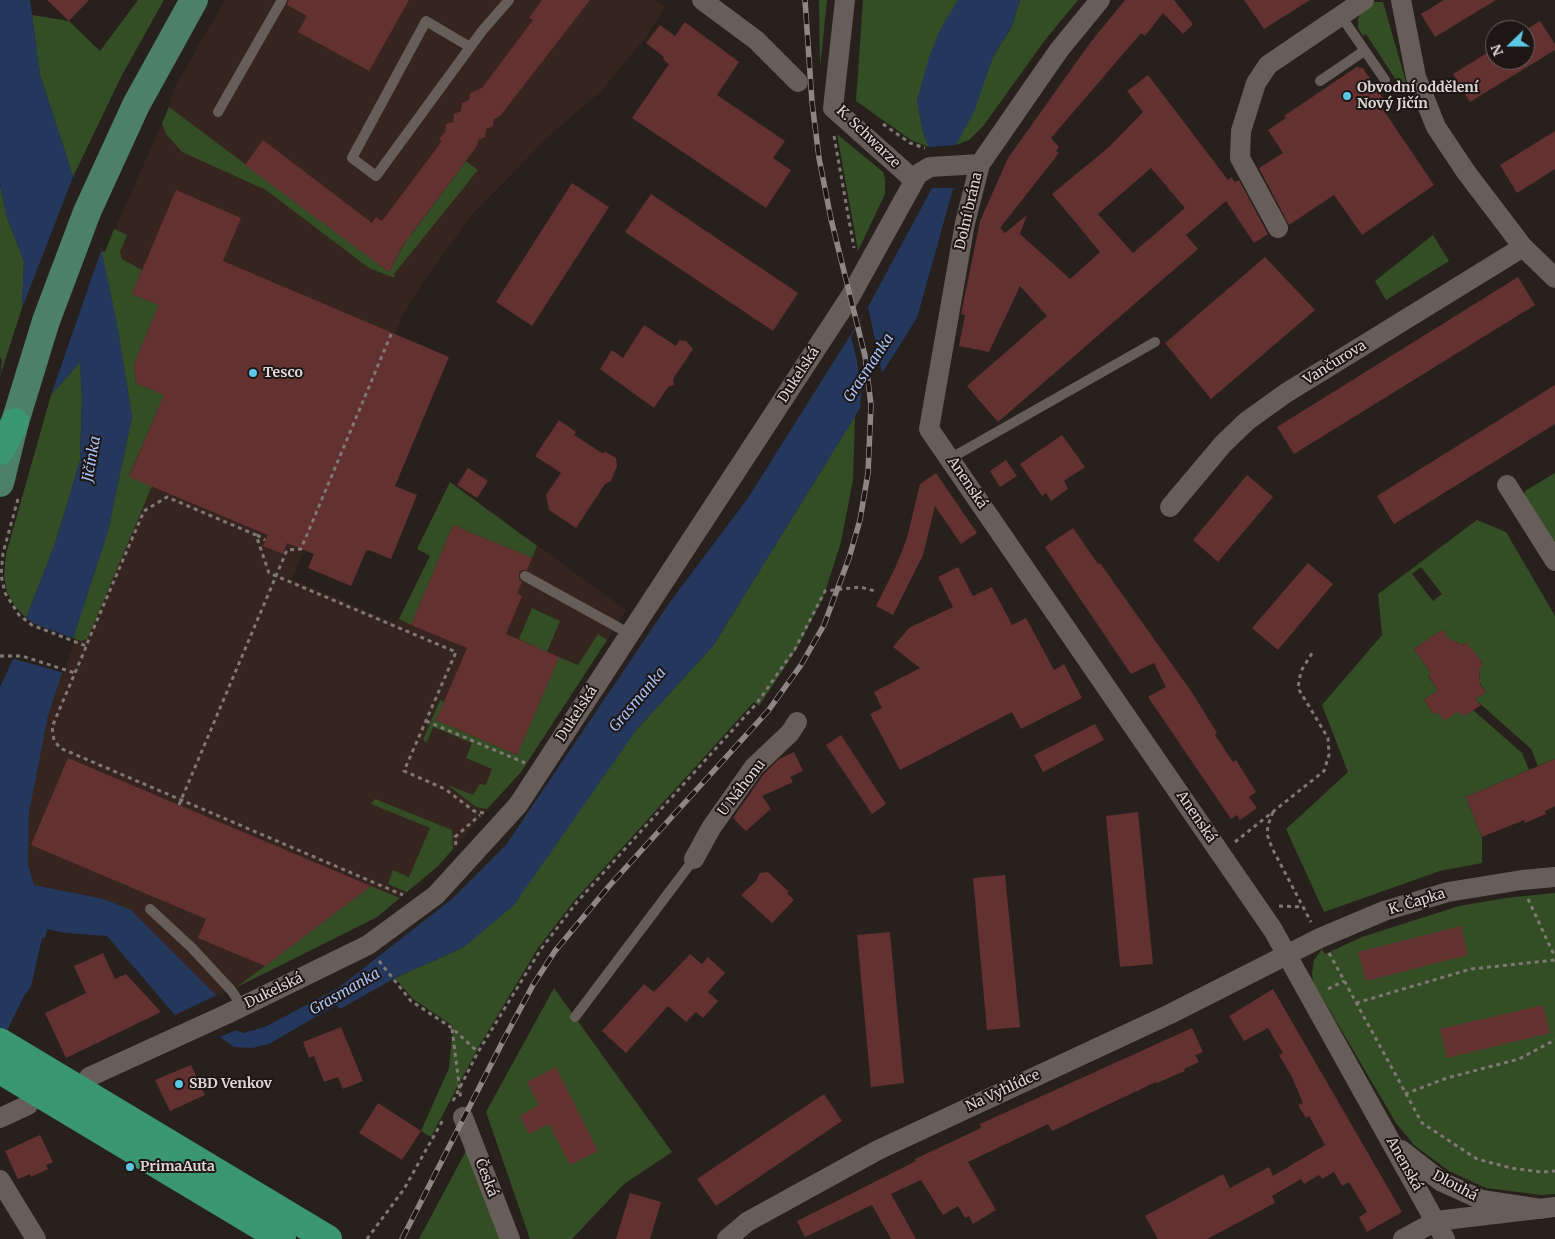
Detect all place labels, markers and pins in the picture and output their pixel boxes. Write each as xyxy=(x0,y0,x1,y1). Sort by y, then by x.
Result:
place label: Obvodní oddělení Nový Jičín xyxy=(1357,80,1479,112)
marker: Obvodní oddělení Nový Jičín xyxy=(1341,90,1353,102)
place label: Tesco xyxy=(263,365,303,381)
marker: Tesco xyxy=(247,367,259,379)
place label: SBD Venkov xyxy=(189,1076,272,1092)
marker: SBD Venkov xyxy=(173,1078,185,1090)
place label: PrimaAuta xyxy=(140,1159,215,1175)
marker: PrimaAuta xyxy=(124,1161,136,1173)

